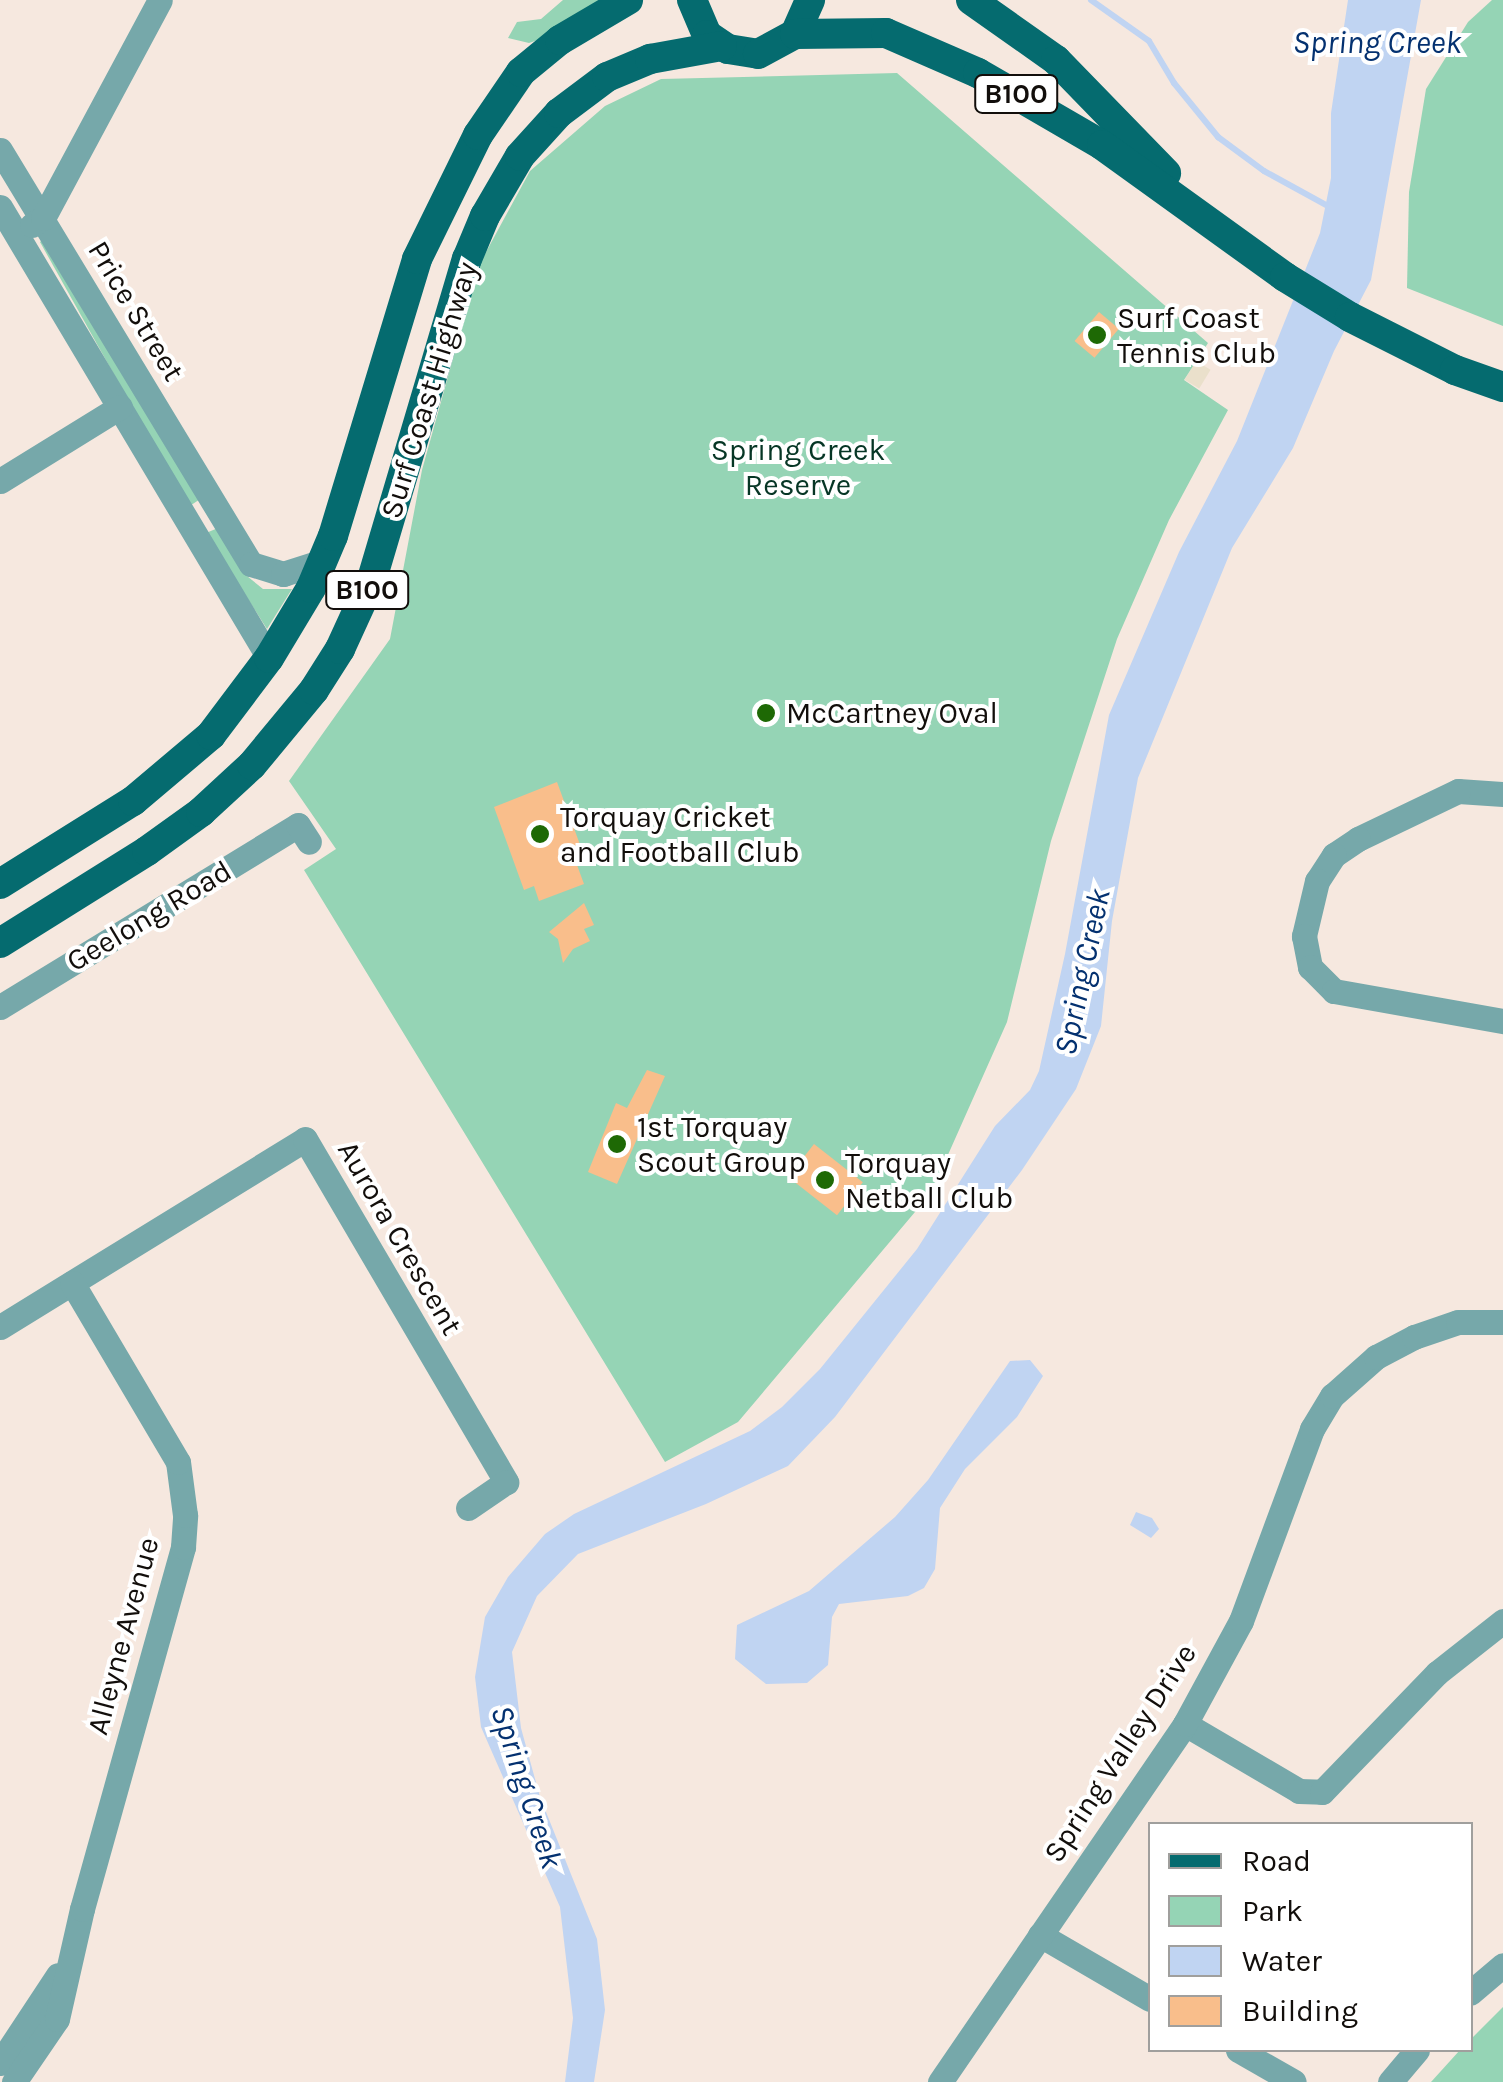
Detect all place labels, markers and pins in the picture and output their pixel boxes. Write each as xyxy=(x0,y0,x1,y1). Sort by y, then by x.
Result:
place label: Surf Coast Tennis Club xyxy=(1117,300,1276,370)
marker: Surf Coast Tennis Club xyxy=(1086,324,1108,346)
place label: McCartney Oval xyxy=(786,695,998,731)
marker: McCartney Oval xyxy=(755,702,777,724)
place label: Torquay Cricket and Football Club xyxy=(560,799,799,870)
marker: Torquay Cricket and Football Club xyxy=(529,823,551,845)
place label: 1st Torquay Scout Group xyxy=(637,1109,806,1180)
marker: 1st Torquay Scout Group xyxy=(606,1133,628,1155)
place label: Torquay Netball Club xyxy=(845,1145,1013,1216)
marker: Torquay Netball Club xyxy=(814,1169,836,1191)

